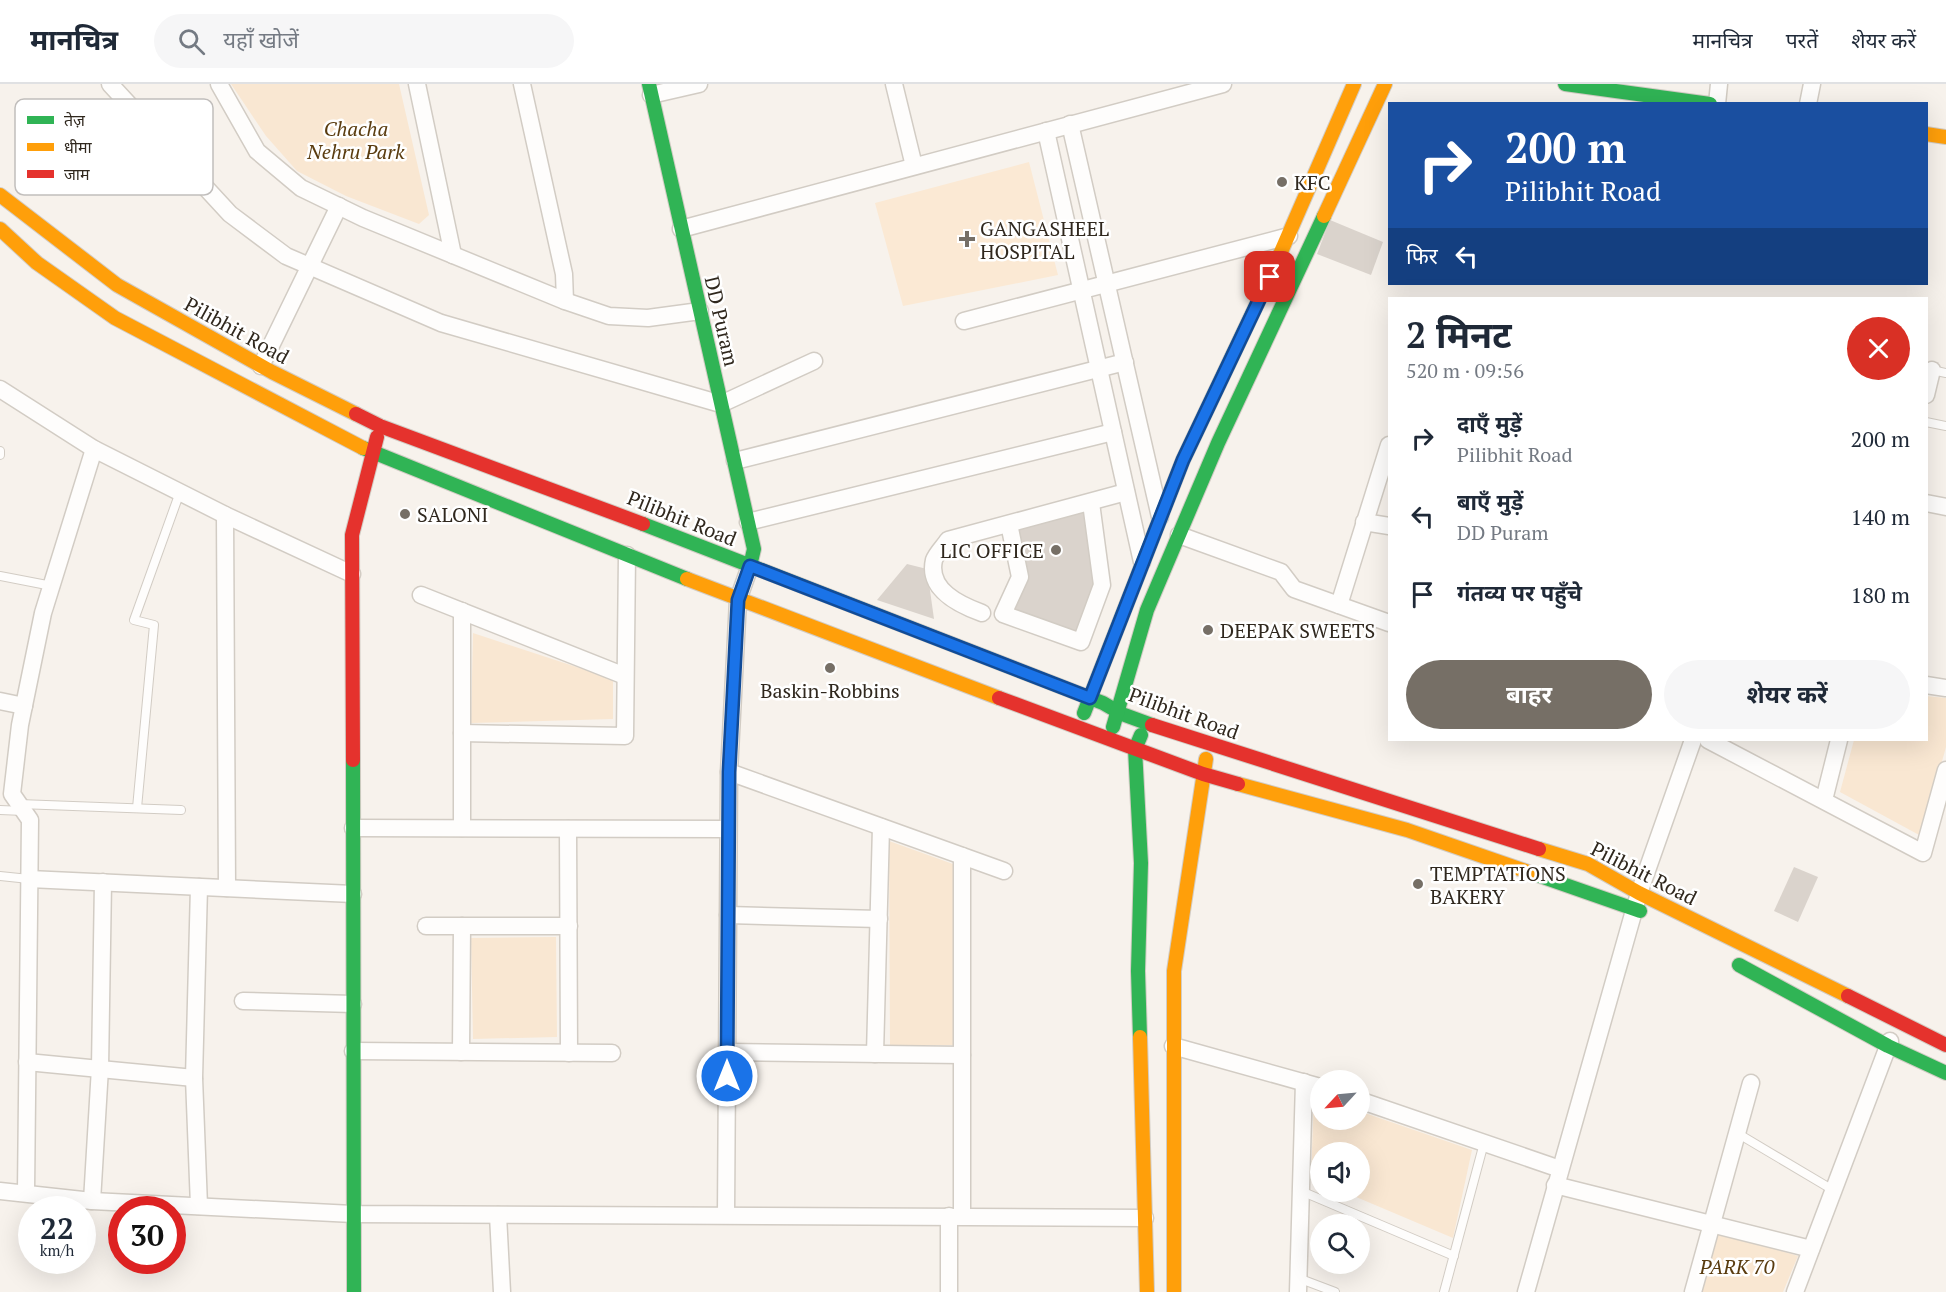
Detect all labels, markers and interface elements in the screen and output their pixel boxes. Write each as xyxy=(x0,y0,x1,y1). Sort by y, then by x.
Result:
search box xyxy=(154,14,574,68)
text: मानचित्र xyxy=(30,21,118,58)
icon: search xyxy=(175,25,208,58)
text: यहाँ खोजें xyxy=(223,25,299,54)
text: मानचित्र xyxy=(1693,26,1753,54)
text: परतें xyxy=(1786,26,1818,54)
text: शेयर करें xyxy=(1851,26,1916,54)
legend xyxy=(15,99,213,195)
text: तेज़ xyxy=(64,109,86,131)
park label: Chacha Nehru Park xyxy=(306,115,405,165)
text: 200 m xyxy=(1505,119,1626,175)
icon: right xyxy=(1406,126,1484,204)
text: धीमा xyxy=(64,136,93,158)
text: जाम xyxy=(64,163,90,185)
place label: KFC xyxy=(1294,169,1331,196)
text: Pilibhit Road xyxy=(1505,173,1661,209)
marker: KFC xyxy=(1275,175,1289,189)
place label: GANGASHEEL HOSPITAL xyxy=(980,215,1109,265)
marker: GANGASHEEL HOSPITAL xyxy=(958,230,976,248)
icon: left xyxy=(1450,240,1483,273)
text: फिर xyxy=(1406,241,1438,270)
pin xyxy=(1244,251,1295,302)
icon: arrive xyxy=(1253,260,1286,293)
street label: DD Puram xyxy=(699,273,745,369)
street label: Pilibhit Road xyxy=(180,290,294,370)
text: 2 मिनट xyxy=(1406,311,1512,358)
button: close xyxy=(1847,317,1910,380)
text: 520 m · 09:56 xyxy=(1406,357,1524,384)
text: दाएँ मुड़ें xyxy=(1457,409,1522,438)
icon: right xyxy=(1406,422,1439,455)
text: 200 m xyxy=(1850,424,1910,453)
text: Pilibhit Road xyxy=(1457,441,1573,468)
street label: Pilibhit Road xyxy=(623,484,741,552)
text: बाएँ मुड़ें xyxy=(1457,487,1523,516)
icon: left xyxy=(1406,500,1439,533)
place label: SALONI xyxy=(417,501,488,528)
text: 140 m xyxy=(1850,502,1910,531)
marker: SALONI xyxy=(398,507,412,521)
text: DD Puram xyxy=(1457,519,1549,546)
place label: LIC OFFICE xyxy=(940,537,1044,564)
marker: LIC OFFICE xyxy=(1049,543,1063,557)
icon: arrive xyxy=(1406,578,1439,611)
text: गंतव्य पर पहुँचे xyxy=(1457,578,1582,607)
text: 180 m xyxy=(1850,580,1910,609)
place label: DEEPAK SWEETS xyxy=(1220,617,1375,644)
marker: DEEPAK SWEETS xyxy=(1201,623,1215,637)
button: बाहर xyxy=(1406,660,1652,729)
button: शेयर करें xyxy=(1664,660,1910,729)
marker: Baskin-Robbins xyxy=(823,661,837,675)
place label: Baskin-Robbins xyxy=(760,677,900,704)
street label: Pilibhit Road xyxy=(1125,681,1243,745)
street label: Pilibhit Road xyxy=(1586,835,1702,911)
place label: TEMPTATIONS BAKERY xyxy=(1430,860,1566,910)
marker: TEMPTATIONS BAKERY xyxy=(1411,877,1425,891)
position arrow xyxy=(695,1044,759,1108)
north arrow xyxy=(1310,1070,1370,1130)
map controls xyxy=(1310,1070,1370,1274)
button: sound xyxy=(1310,1142,1370,1202)
speed limit sign: 30 xyxy=(108,1196,186,1274)
text: 22 xyxy=(40,1208,74,1248)
button: search xyxy=(1310,1214,1370,1274)
text: km/h xyxy=(40,1240,74,1260)
park label: PARK 70 xyxy=(1699,1253,1775,1280)

